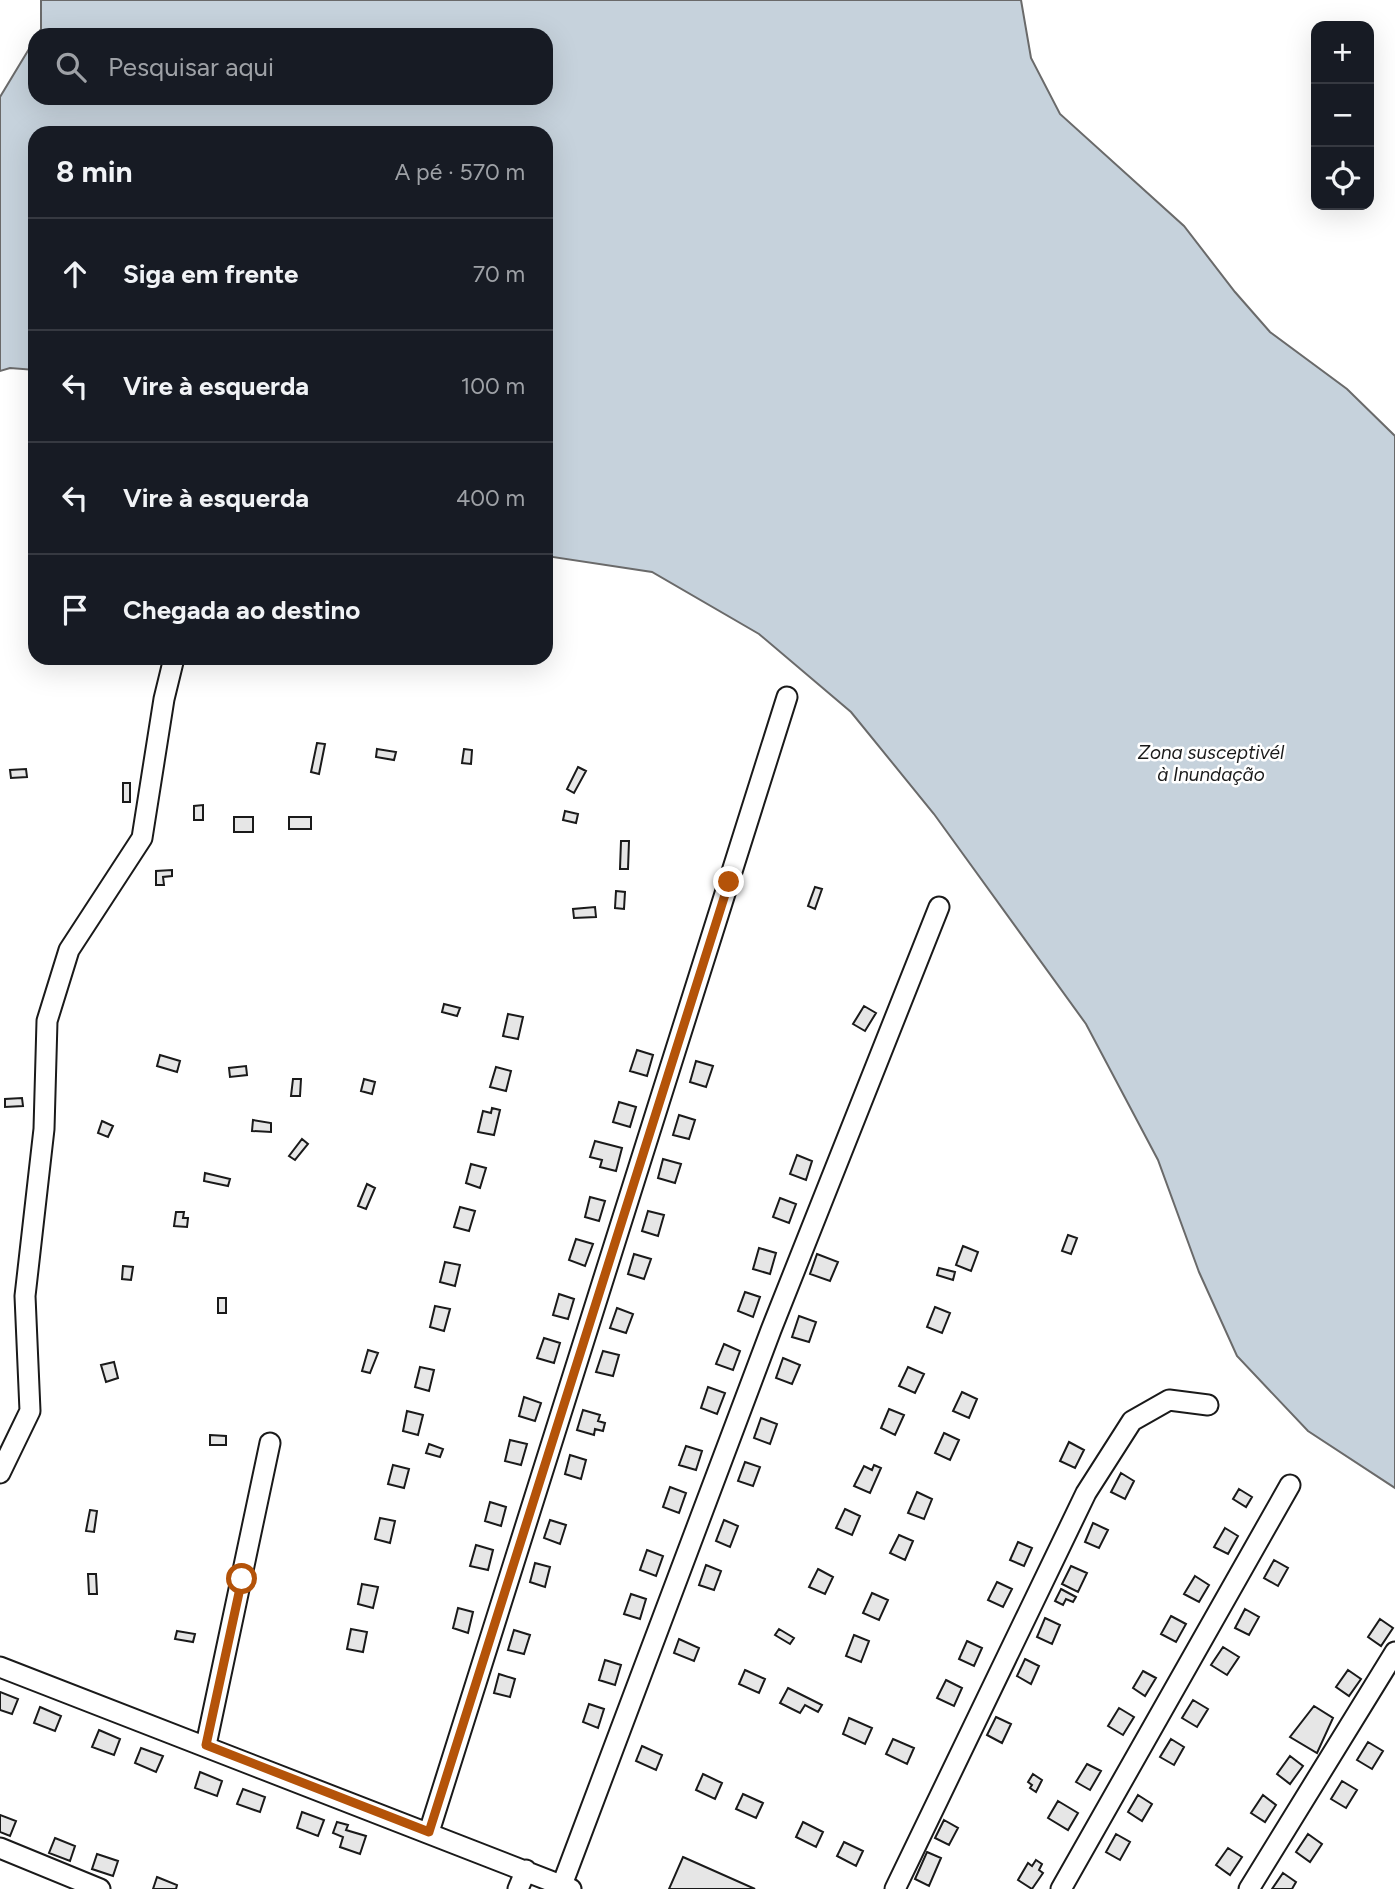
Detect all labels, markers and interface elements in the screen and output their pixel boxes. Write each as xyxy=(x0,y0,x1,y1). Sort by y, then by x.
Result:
map controls xyxy=(1311,21,1374,210)
button: + xyxy=(1311,21,1374,84)
search box xyxy=(28,28,553,105)
icon: search xyxy=(52,48,90,86)
text: Pesquisar aqui xyxy=(108,51,274,83)
button: − xyxy=(1311,84,1374,147)
button: locate xyxy=(1311,147,1374,210)
text: 8 min xyxy=(56,153,133,190)
text: A pé · 570 m xyxy=(395,158,525,186)
icon: ahead xyxy=(56,255,94,293)
text: Siga em frente xyxy=(123,258,298,290)
text: 70 m xyxy=(473,260,525,288)
icon: left xyxy=(56,367,94,405)
text: Vire à esquerda xyxy=(123,370,309,402)
text: 100 m xyxy=(461,372,525,400)
icon: left xyxy=(56,479,94,517)
text: Vire à esquerda xyxy=(123,482,309,514)
text: 400 m xyxy=(456,484,525,512)
icon: arrive xyxy=(56,591,94,629)
text: Chegada ao destino xyxy=(123,594,360,626)
water label: Zona susceptivél à Inundação xyxy=(1138,741,1285,786)
route end xyxy=(713,866,744,897)
route start xyxy=(226,1563,257,1594)

